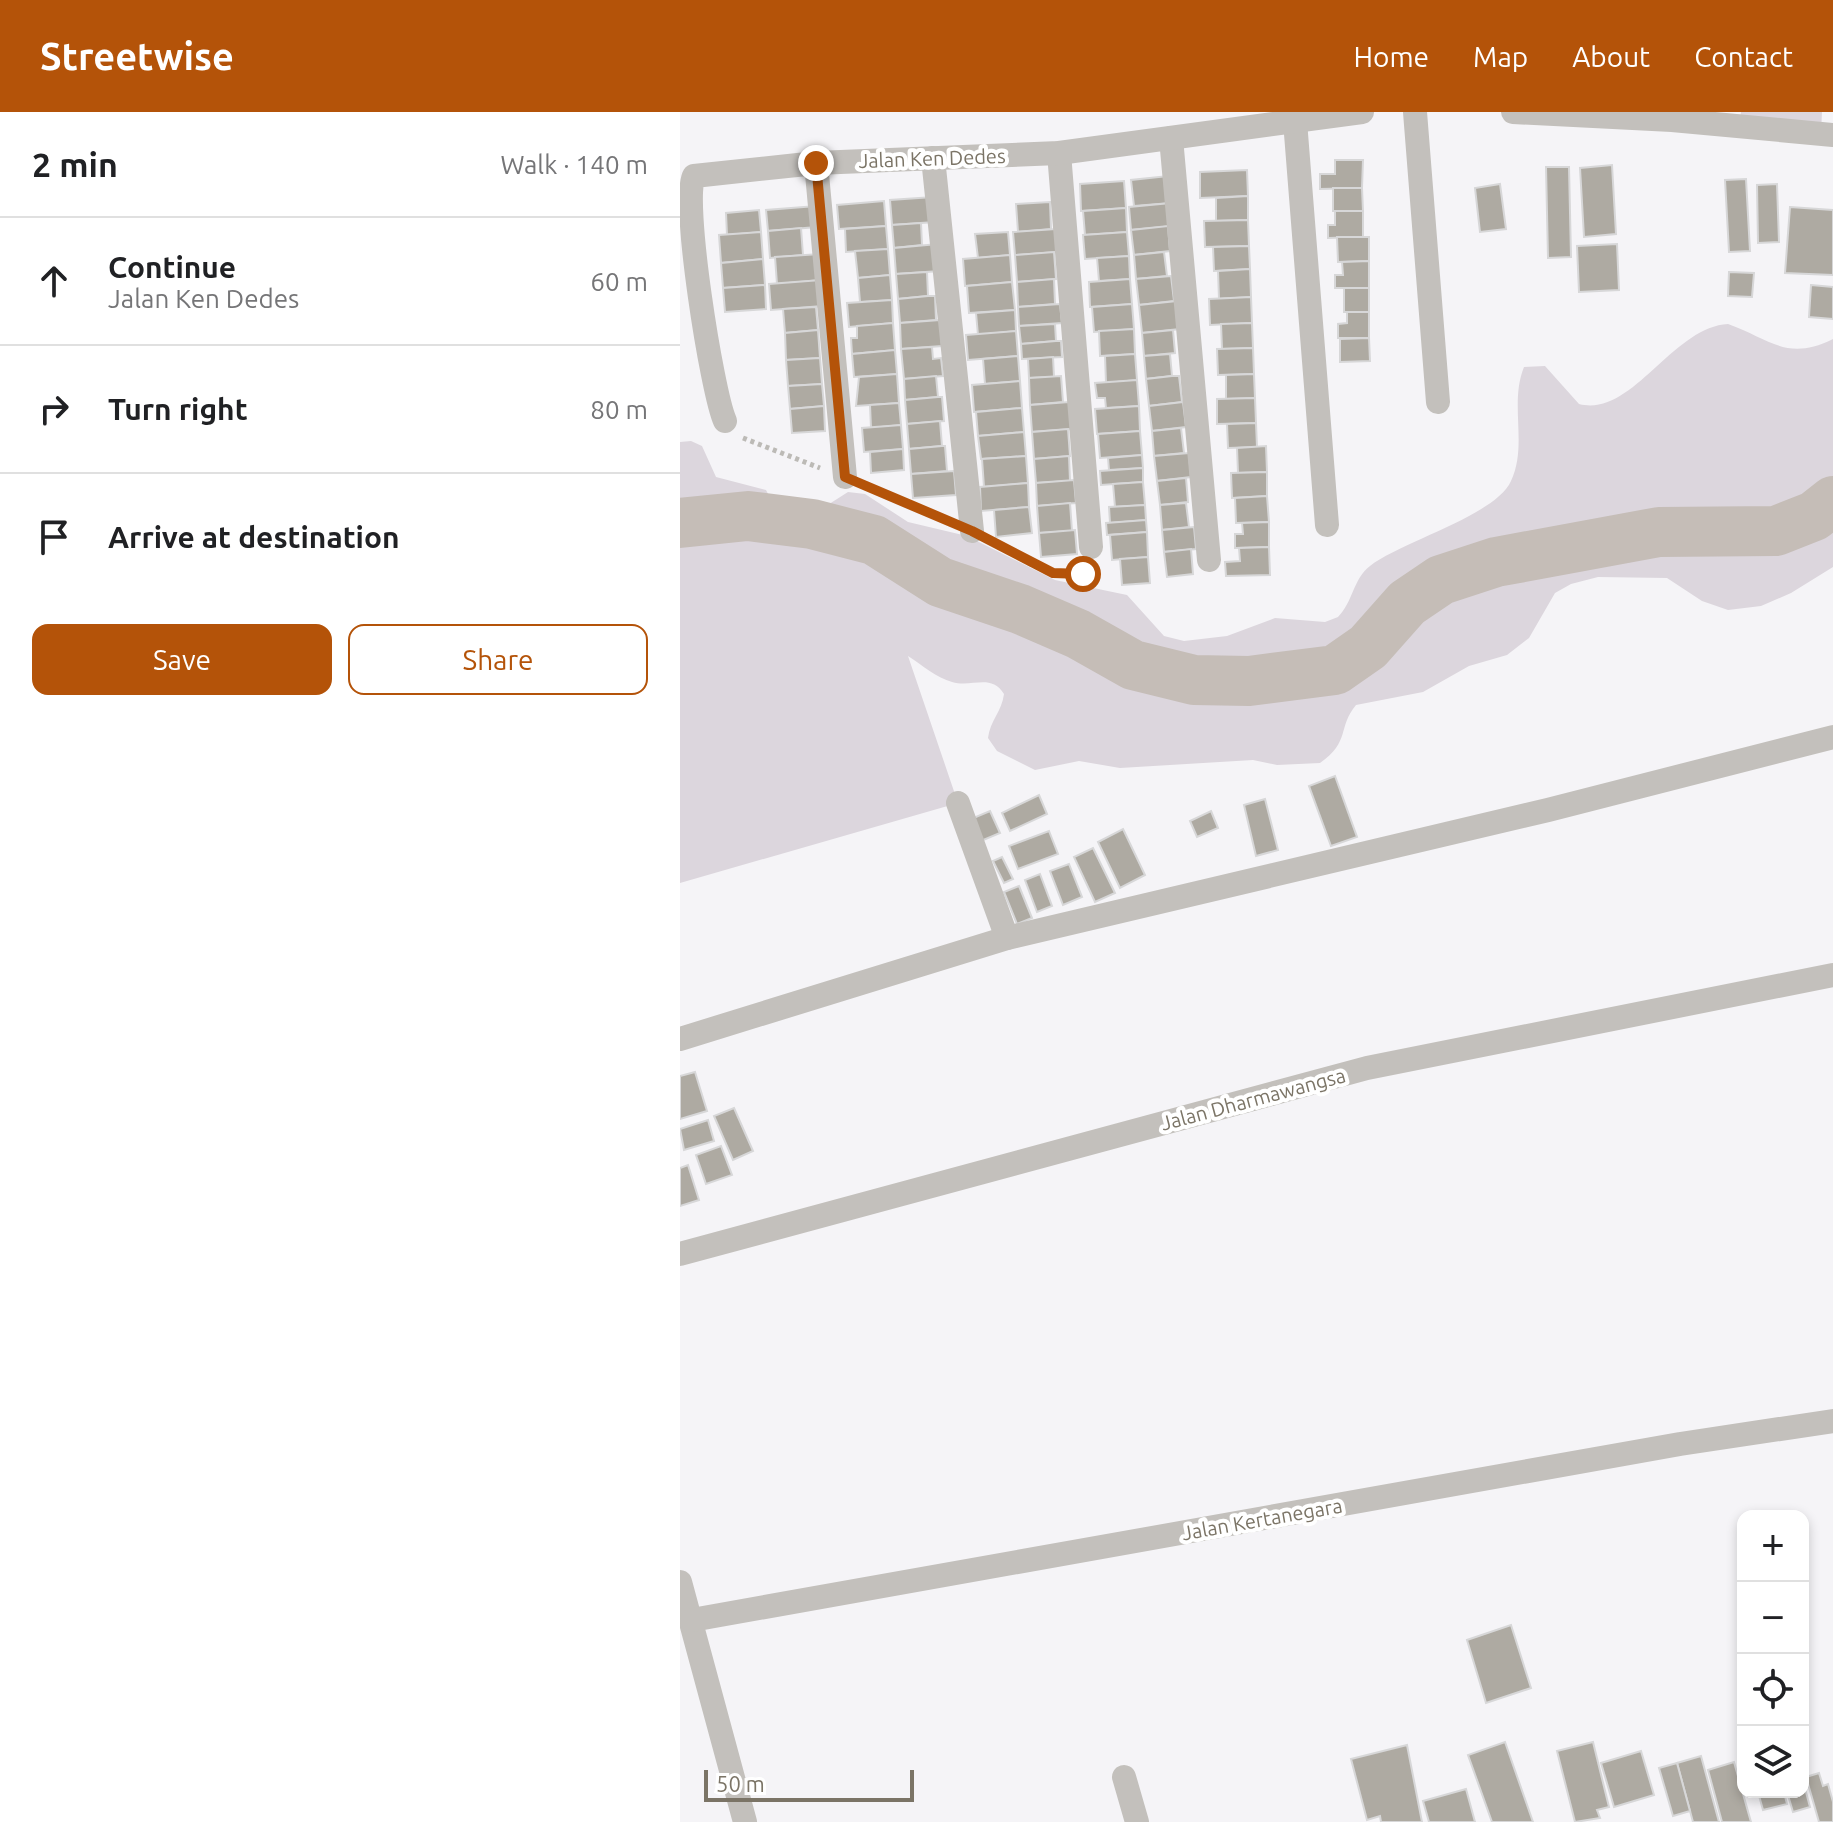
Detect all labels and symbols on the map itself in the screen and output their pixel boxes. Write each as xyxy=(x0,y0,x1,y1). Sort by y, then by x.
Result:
street label: Jalan Ken Dedes xyxy=(858,144,1006,172)
route end xyxy=(798,145,834,181)
route start xyxy=(1065,556,1101,592)
street label: Jalan Dharmawangsa xyxy=(1158,1063,1348,1135)
street label: Jalan Kertanegara xyxy=(1180,1494,1344,1544)
scale bar xyxy=(704,1766,914,1802)

